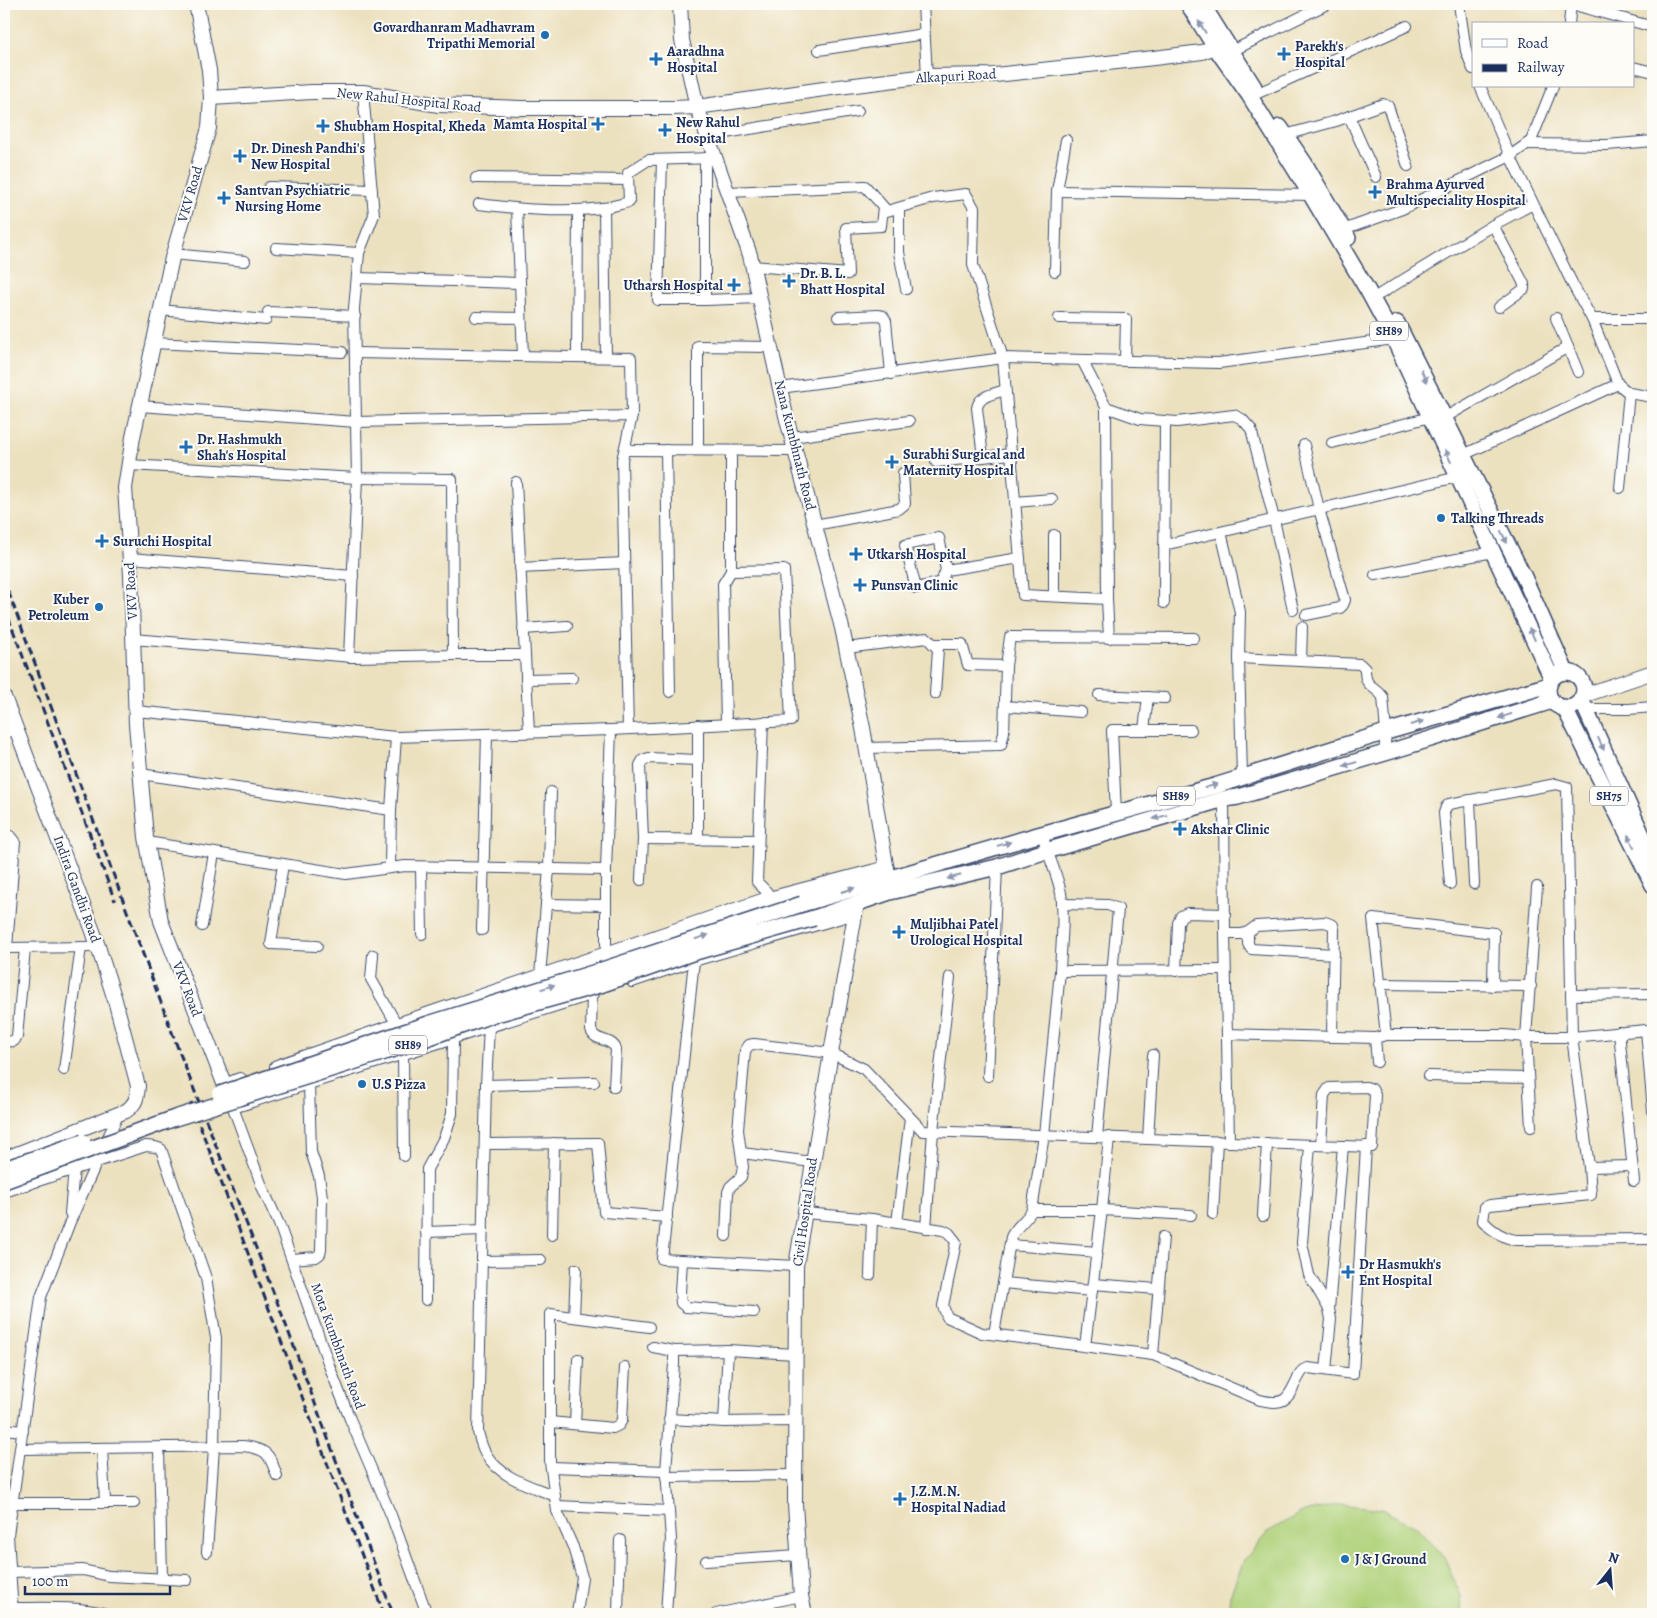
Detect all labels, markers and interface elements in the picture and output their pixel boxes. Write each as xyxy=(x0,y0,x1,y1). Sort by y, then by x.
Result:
place label: Govardhanram Madhavram Tripathi Memorial xyxy=(373,18,535,53)
one-way arrow xyxy=(1197,20,1207,33)
legend xyxy=(1472,22,1634,88)
marker: Govardhanram Madhavram Tripathi Memorial xyxy=(539,29,551,41)
text: Road xyxy=(1517,33,1549,53)
place label: Parekh's Hospital xyxy=(1295,37,1345,72)
place label: Aaradhna Hospital xyxy=(666,42,725,77)
marker: Parekh's Hospital xyxy=(1277,47,1291,61)
marker: Aaradhna Hospital xyxy=(649,52,663,66)
text: Railway xyxy=(1517,57,1565,77)
street label: Alkapuri Road xyxy=(914,64,997,88)
street label: New Rahul Hospital Road xyxy=(336,83,483,117)
place label: New Rahul Hospital xyxy=(676,113,740,148)
place label: Mamta Hospital xyxy=(493,115,587,134)
place label: Shubham Hospital, Kheda xyxy=(334,117,486,136)
marker: Mamta Hospital xyxy=(591,117,605,131)
marker: Shubham Hospital, Kheda xyxy=(316,119,330,133)
marker: New Rahul Hospital xyxy=(658,123,672,137)
place label: Dr. Dinesh Pandhi's New Hospital xyxy=(251,139,365,174)
marker: Dr. Dinesh Pandhi's New Hospital xyxy=(233,149,247,163)
street label: VKV Road xyxy=(173,163,207,225)
place label: Brahma Ayurved Multispeciality Hospital xyxy=(1386,175,1526,210)
place label: Santvan Psychiatric Nursing Home xyxy=(235,181,350,216)
marker: Brahma Ayurved Multispeciality Hospital xyxy=(1368,185,1382,199)
marker: Santvan Psychiatric Nursing Home xyxy=(217,191,231,205)
place label: Dr. B. L. Bhatt Hospital xyxy=(800,264,885,299)
marker: Dr. B. L. Bhatt Hospital xyxy=(782,274,796,288)
place label: Utharsh Hospital xyxy=(623,276,723,295)
marker: Utharsh Hospital xyxy=(727,278,741,292)
road number: SH89 xyxy=(1370,322,1408,341)
one-way arrow xyxy=(1420,369,1428,383)
street label: Nana Kumbhnath Road xyxy=(770,378,821,513)
place label: Dr. Hashmukh Shah's Hospital xyxy=(197,430,286,465)
marker: Dr. Hashmukh Shah's Hospital xyxy=(179,440,193,454)
place label: Surabhi Surgical and Maternity Hospital xyxy=(903,445,1025,480)
one-way arrow xyxy=(1444,448,1452,463)
marker: Surabhi Surgical and Maternity Hospital xyxy=(885,455,899,469)
place label: Talking Threads xyxy=(1451,509,1544,528)
marker: Talking Threads xyxy=(1435,512,1447,524)
one-way arrow xyxy=(1500,530,1508,544)
place label: Suruchi Hospital xyxy=(113,532,212,551)
marker: Suruchi Hospital xyxy=(95,534,109,548)
place label: Utkarsh Hospital xyxy=(867,545,966,564)
marker: Utkarsh Hospital xyxy=(849,547,863,561)
street label: VKV Road xyxy=(120,561,142,621)
place label: Punsvan Clinic xyxy=(871,576,958,595)
marker: Punsvan Clinic xyxy=(853,578,867,592)
place label: Kuber Petroleum xyxy=(28,590,89,625)
marker: Kuber Petroleum xyxy=(93,601,105,613)
one-way arrow xyxy=(1527,627,1536,642)
one-way arrow xyxy=(1498,712,1513,720)
one-way arrow xyxy=(1409,719,1424,727)
one-way arrow xyxy=(1597,737,1605,751)
one-way arrow xyxy=(1343,760,1358,768)
one-way arrow xyxy=(1204,782,1219,790)
road number: SH89 xyxy=(1157,786,1195,806)
road number: SH75 xyxy=(1590,786,1628,806)
one-way arrow xyxy=(1153,814,1168,822)
place label: Akshar Clinic xyxy=(1190,820,1270,839)
marker: Akshar Clinic xyxy=(1173,822,1187,836)
street label: Indira Gandhi Road xyxy=(49,833,105,946)
one-way arrow xyxy=(1627,834,1635,848)
one-way arrow xyxy=(997,840,1012,848)
one-way arrow xyxy=(946,873,961,881)
one-way arrow xyxy=(841,886,856,894)
place label: Muljibhai Patel Urological Hospital xyxy=(910,915,1023,950)
marker: Muljibhai Patel Urological Hospital xyxy=(892,925,906,939)
one-way arrow xyxy=(695,933,710,940)
street label: VKV Road xyxy=(167,958,206,1020)
one-way arrow xyxy=(540,982,555,990)
road number: SH89 xyxy=(389,1036,427,1054)
place label: U.S Pizza xyxy=(372,1075,426,1094)
marker: U.S Pizza xyxy=(356,1078,368,1090)
street label: Civil Hospital Road xyxy=(788,1156,822,1268)
place label: Dr Hasmukh's Ent Hospital xyxy=(1359,1255,1441,1290)
marker: Dr Hasmukh's Ent Hospital xyxy=(1341,1265,1355,1279)
street label: Mota Kumbhnath Road xyxy=(306,1280,370,1412)
place label: J.Z.M.N. Hospital Nadiad xyxy=(911,1482,1006,1517)
marker: J.Z.M.N. Hospital Nadiad xyxy=(893,1492,907,1506)
north arrow xyxy=(1584,1546,1634,1596)
text: N xyxy=(1606,1547,1621,1569)
place label: J & J Ground xyxy=(1355,1550,1427,1569)
marker: J & J Ground xyxy=(1339,1553,1351,1565)
scale bar xyxy=(25,1563,170,1595)
text: 100 m xyxy=(32,1571,69,1591)

